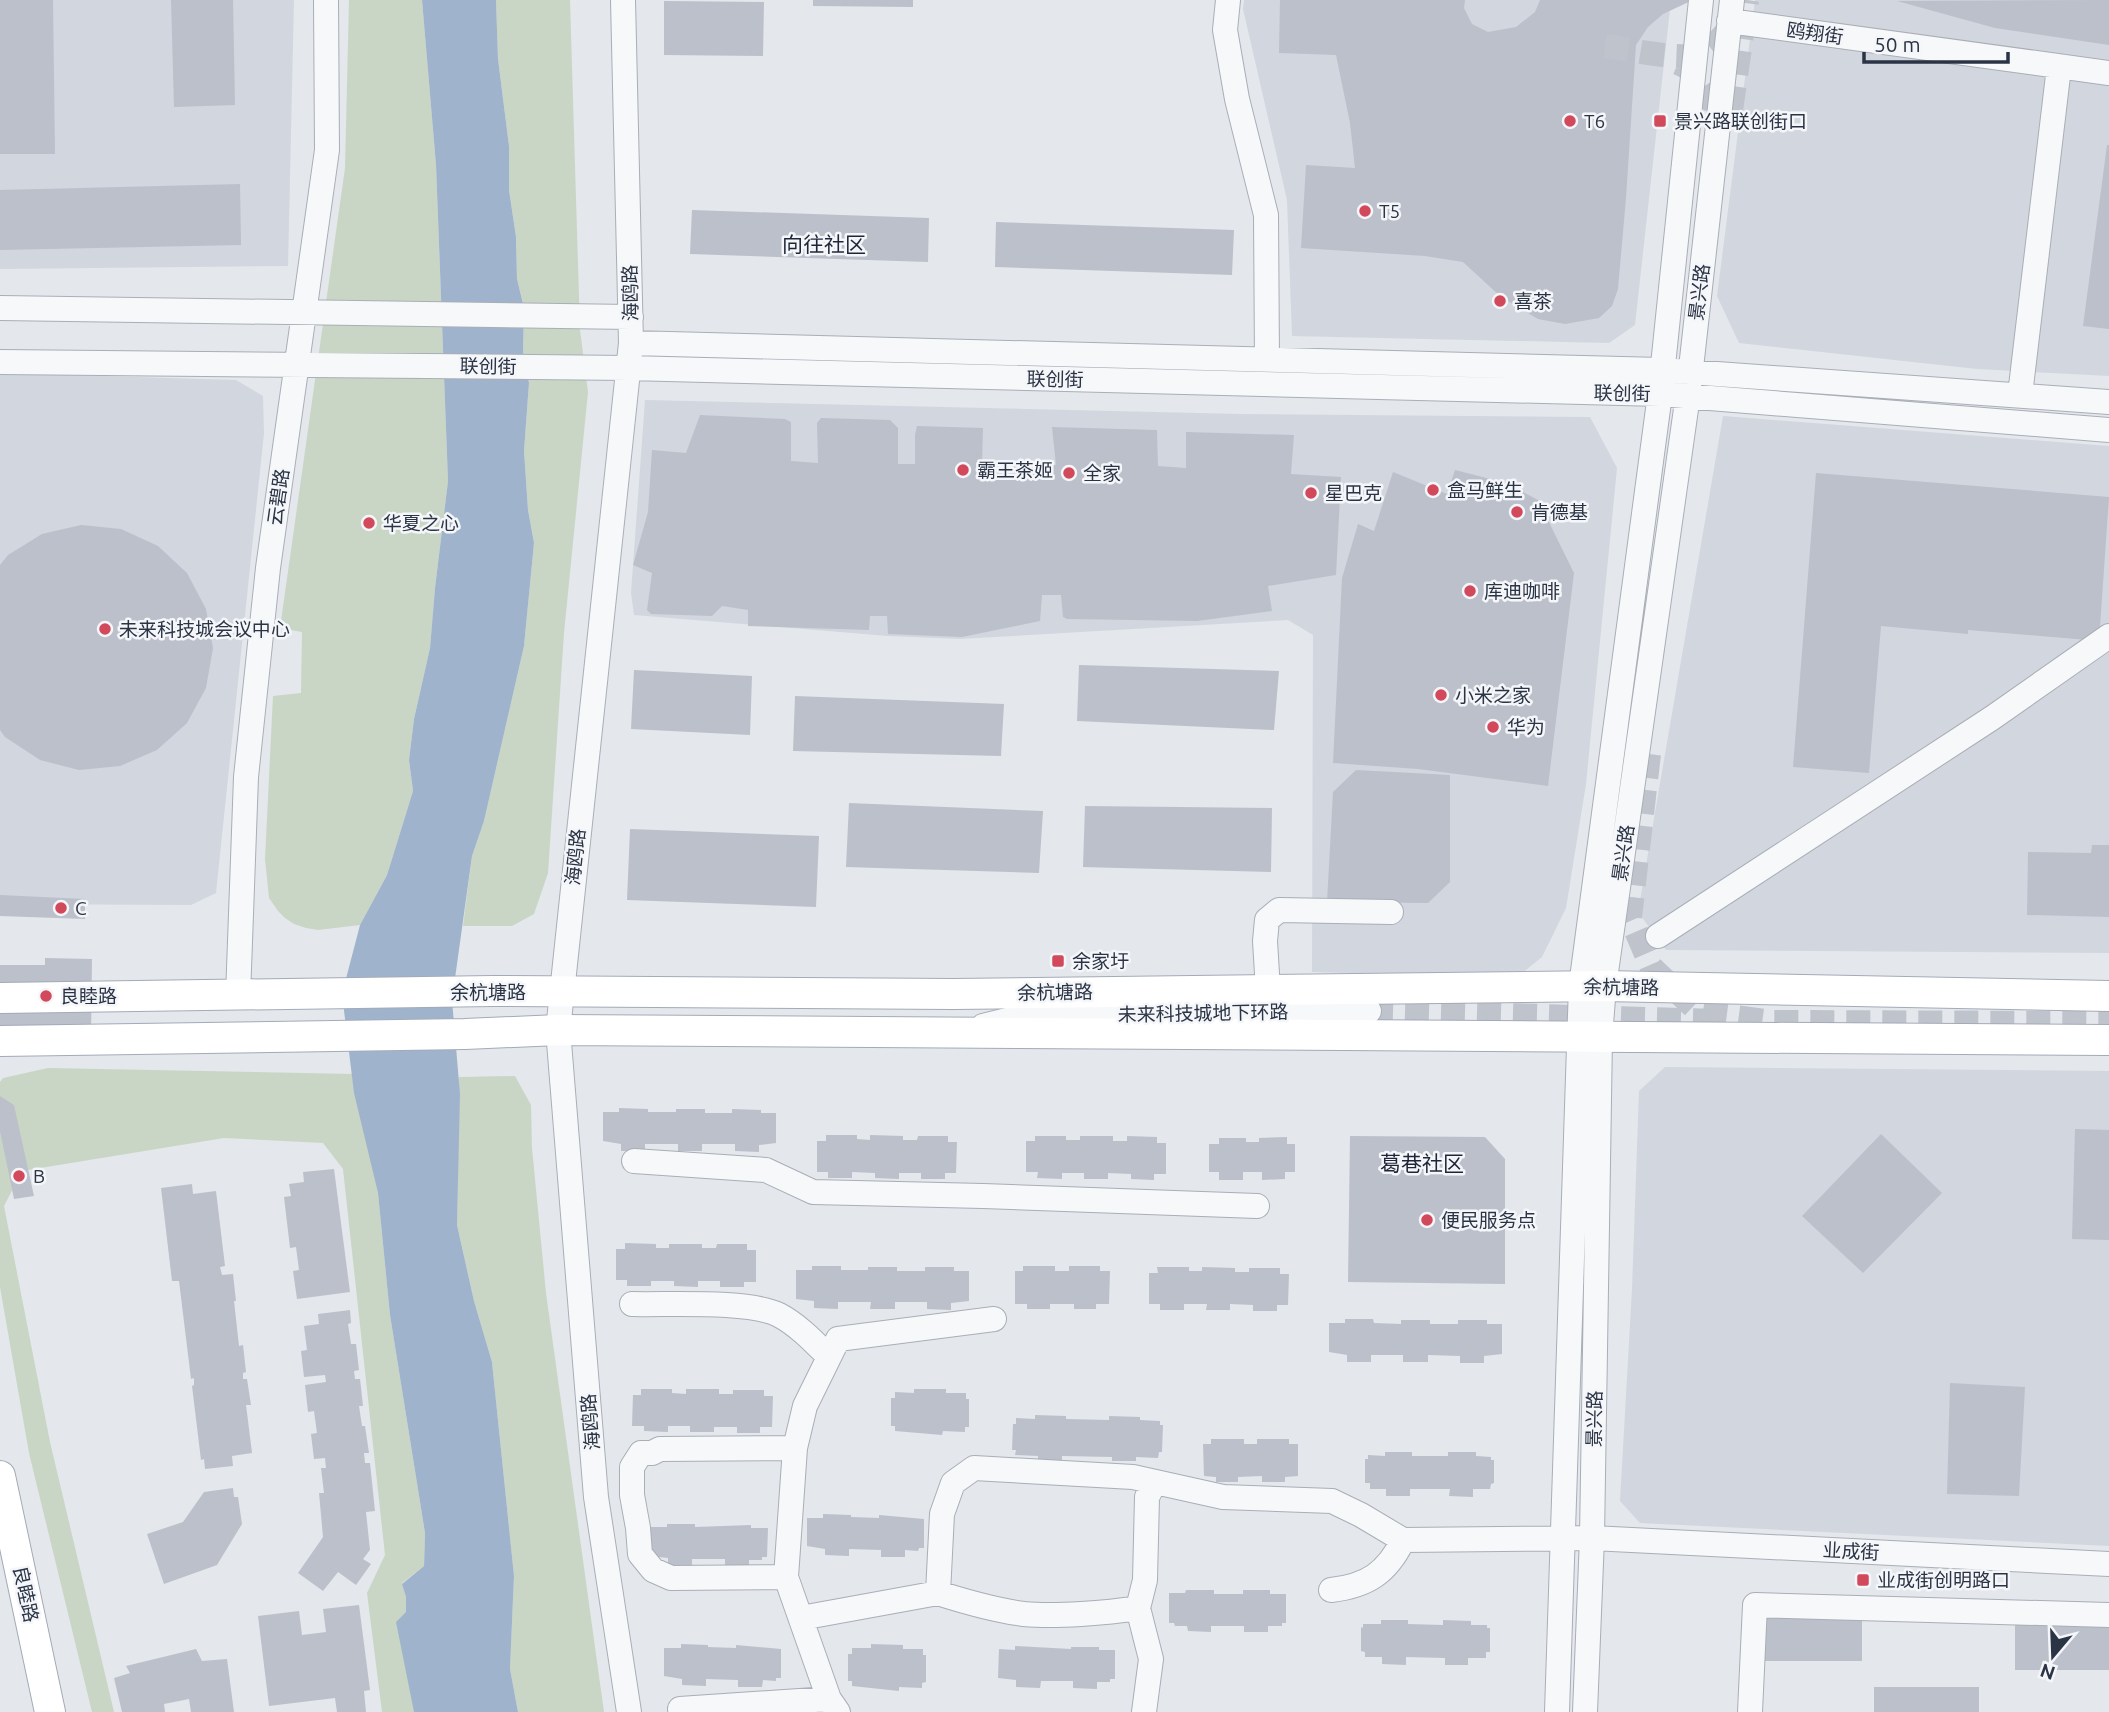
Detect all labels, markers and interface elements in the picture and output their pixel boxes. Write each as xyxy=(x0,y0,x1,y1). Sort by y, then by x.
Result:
street label: 鸥翔街 xyxy=(1785,18,1845,48)
scale bar xyxy=(1864,21,2008,65)
text: 50 m xyxy=(1874,32,1921,56)
place label: T6 xyxy=(1584,110,1605,132)
place label: 景兴路联创街口 xyxy=(1674,110,1807,132)
marker: T6 xyxy=(1562,113,1578,129)
marker: 景兴路联创街口 xyxy=(1652,113,1668,129)
place label: T5 xyxy=(1379,200,1400,222)
marker: T5 xyxy=(1357,203,1373,219)
district label: 向往社区 xyxy=(782,232,866,256)
street label: 景兴路 xyxy=(1685,262,1713,322)
street label: 海鸥路 xyxy=(619,264,641,322)
place label: 喜茶 xyxy=(1514,290,1552,312)
marker: 喜茶 xyxy=(1492,293,1508,309)
street label: 联创街 xyxy=(459,355,517,377)
street label: 联创街 xyxy=(1026,368,1084,390)
street label: 联创街 xyxy=(1593,382,1651,404)
place label: 霸王茶姬 xyxy=(977,459,1053,481)
marker: 霸王茶姬 xyxy=(955,462,971,478)
place label: 全家 xyxy=(1083,462,1121,484)
marker: 全家 xyxy=(1061,465,1077,481)
street label: 云碧路 xyxy=(263,467,293,527)
place label: 盒马鲜生 xyxy=(1447,479,1523,501)
place label: 星巴克 xyxy=(1325,482,1382,504)
marker: 盒马鲜生 xyxy=(1425,482,1441,498)
marker: 星巴克 xyxy=(1303,485,1319,501)
place label: 肯德基 xyxy=(1531,501,1588,523)
marker: 肯德基 xyxy=(1509,504,1525,520)
place label: 华夏之心 xyxy=(383,512,459,534)
marker: 华夏之心 xyxy=(361,515,377,531)
place label: 库迪咖啡 xyxy=(1484,580,1560,602)
marker: 库迪咖啡 xyxy=(1462,583,1478,599)
place label: 未来科技城会议中心 xyxy=(119,618,290,640)
marker: 未来科技城会议中心 xyxy=(97,621,113,637)
place label: 小米之家 xyxy=(1455,684,1531,706)
marker: 小米之家 xyxy=(1433,687,1449,703)
place label: 华为 xyxy=(1507,716,1545,738)
marker: 华为 xyxy=(1485,719,1501,735)
street label: 景兴路 xyxy=(1608,823,1638,883)
street label: 海鸥路 xyxy=(561,827,589,887)
place label: C xyxy=(75,897,87,919)
marker: C xyxy=(53,900,69,916)
place label: 余家圩 xyxy=(1072,950,1129,972)
marker: 余家圩 xyxy=(1050,953,1066,969)
street label: 余杭塘路 xyxy=(1583,975,1659,999)
street label: 余杭塘路 xyxy=(1017,980,1093,1004)
street label: 余杭塘路 xyxy=(450,981,526,1003)
place label: 良睦路 xyxy=(60,985,117,1007)
marker: 良睦路 xyxy=(38,988,54,1004)
street label: 未来科技城地下环路 xyxy=(1117,1001,1289,1025)
district label: 葛巷社区 xyxy=(1380,1151,1464,1175)
place label: B xyxy=(33,1165,45,1187)
marker: B xyxy=(11,1168,27,1184)
place label: 便民服务点 xyxy=(1441,1209,1536,1231)
marker: 便民服务点 xyxy=(1419,1212,1435,1228)
street label: 景兴路 xyxy=(1583,1390,1605,1448)
street label: 海鸥路 xyxy=(577,1393,603,1451)
street label: 业成街 xyxy=(1822,1539,1880,1563)
street label: 良睦路 xyxy=(9,1564,43,1624)
place label: 业成街创明路口 xyxy=(1877,1569,2010,1591)
marker: 业成街创明路口 xyxy=(1855,1572,1871,1588)
north arrow xyxy=(2018,1621,2088,1691)
text: N xyxy=(2037,1659,2058,1685)

